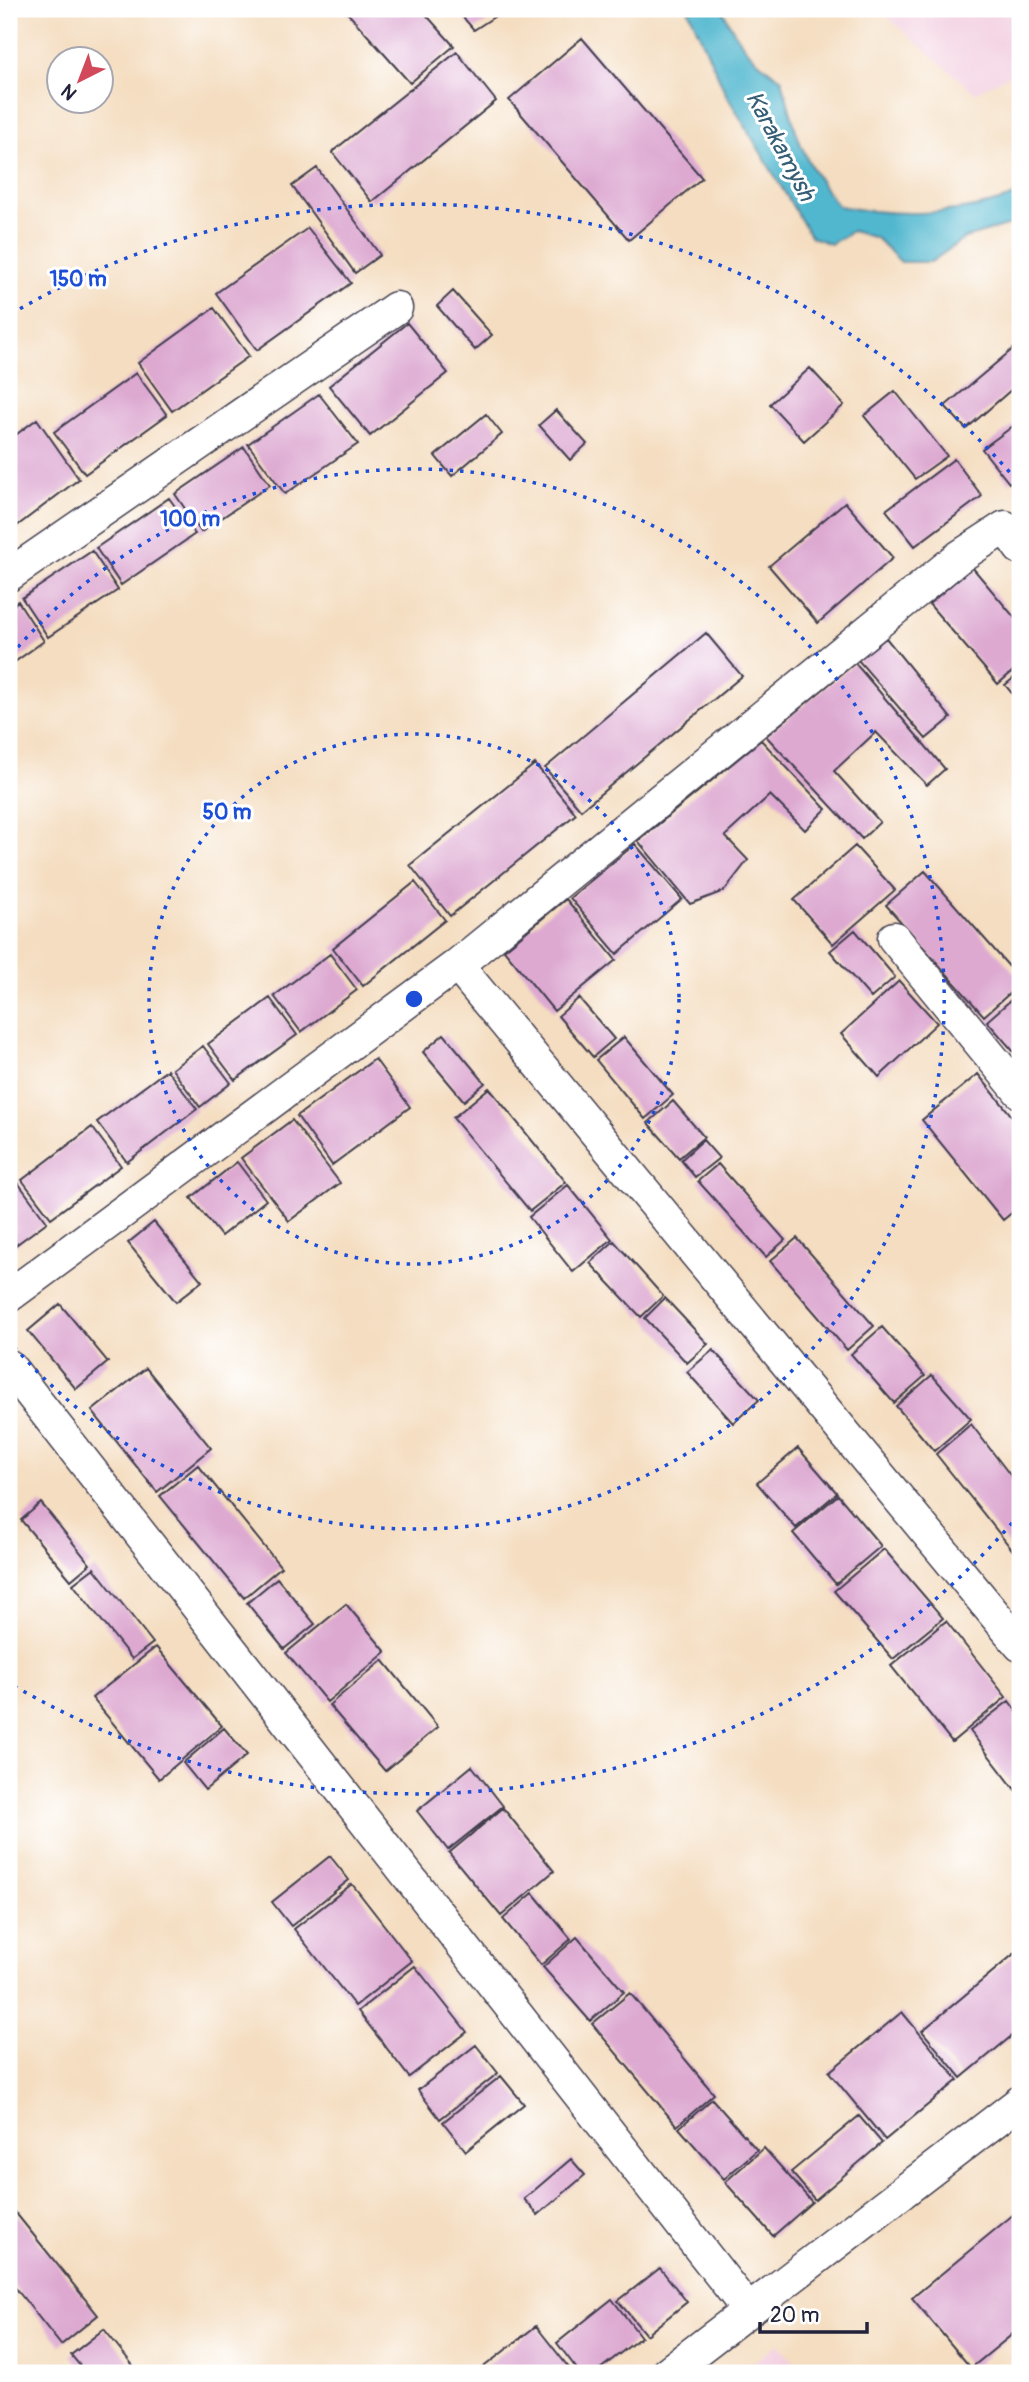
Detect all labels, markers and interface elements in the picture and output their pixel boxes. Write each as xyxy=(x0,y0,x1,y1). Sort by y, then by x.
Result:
north arrow xyxy=(46,46,116,116)
text: N xyxy=(56,79,82,105)
water label: Karakamysh xyxy=(739,86,822,207)
text: 150 m xyxy=(49,266,107,293)
text: 100 m xyxy=(160,506,220,533)
text: 50 m xyxy=(203,799,252,826)
centre of rings xyxy=(402,987,426,1011)
scale bar xyxy=(760,2291,866,2335)
text: 20 m xyxy=(770,2302,819,2329)

